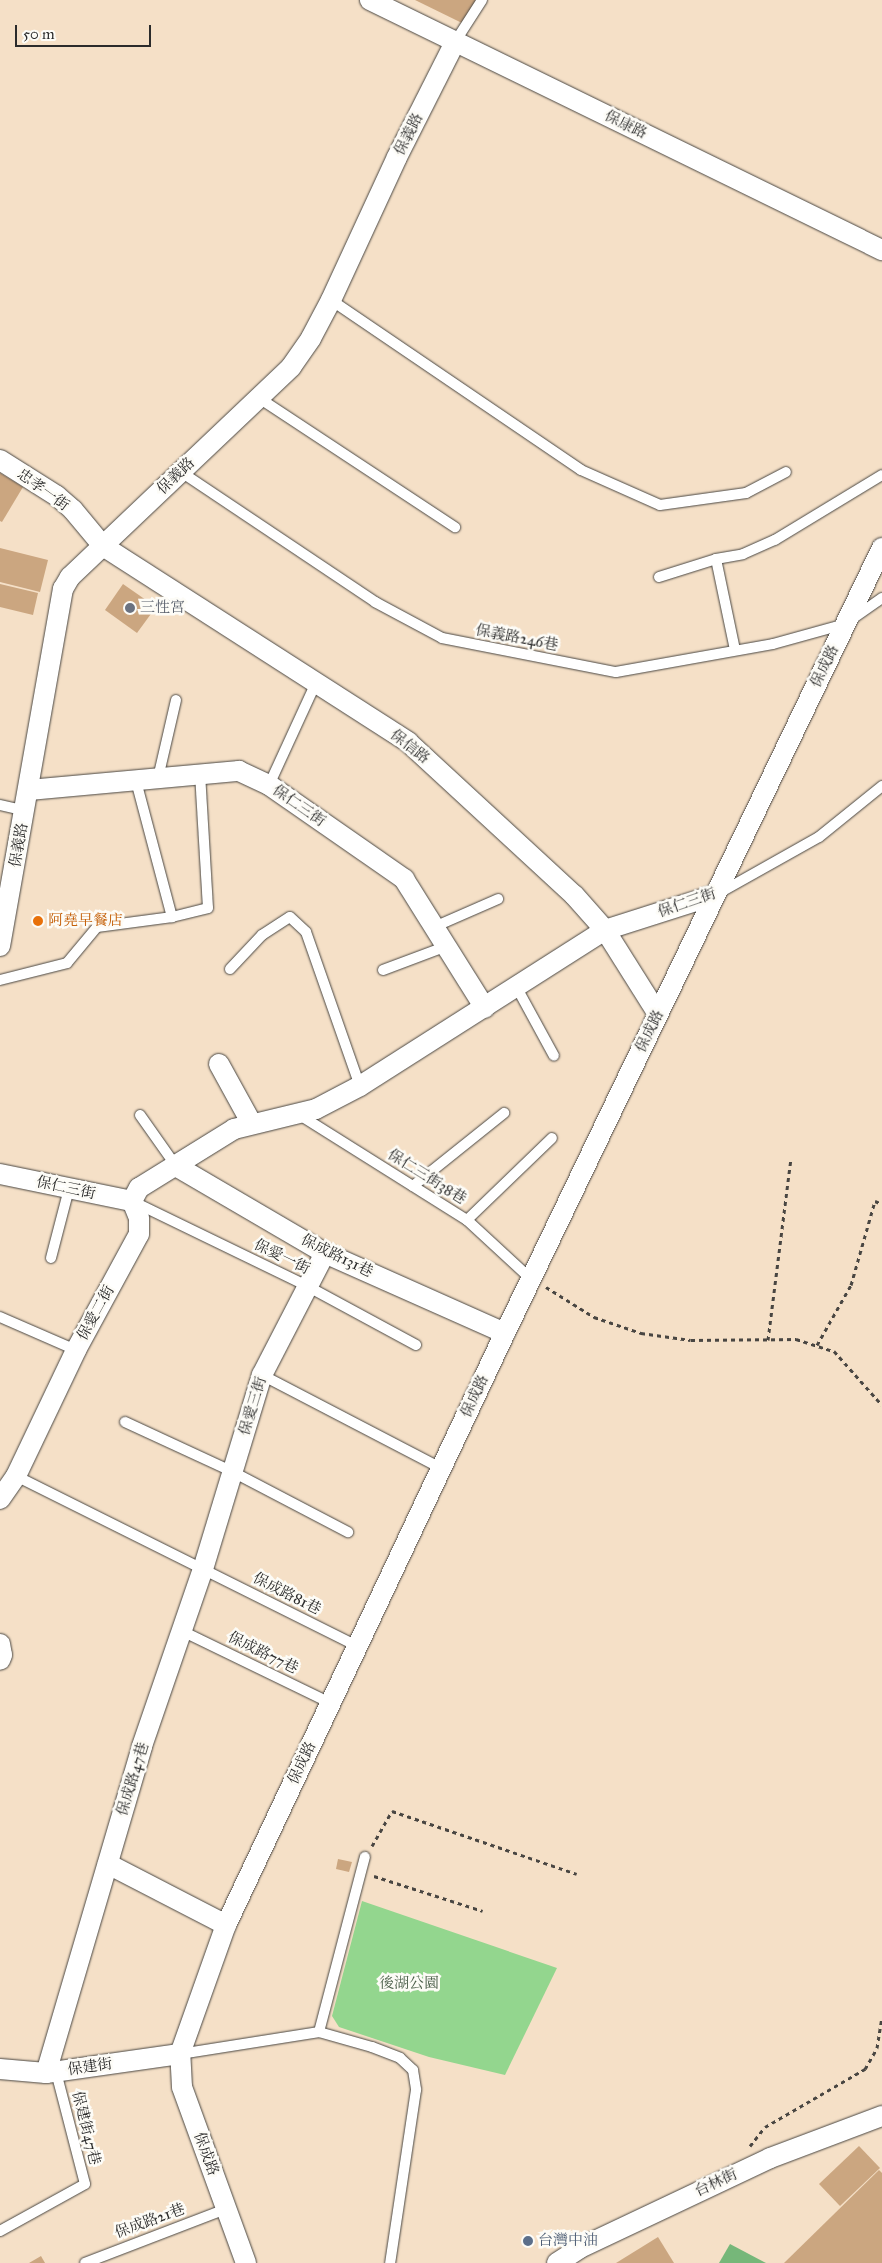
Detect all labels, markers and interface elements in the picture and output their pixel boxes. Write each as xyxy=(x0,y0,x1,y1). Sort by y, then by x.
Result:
scale bar xyxy=(18,15,154,47)
text: 50 m xyxy=(23,25,55,43)
street label: 保康路 xyxy=(602,107,650,143)
street label: 保義路 xyxy=(391,110,427,158)
street label: 保義路 xyxy=(154,454,198,498)
street label: 忠孝一街 xyxy=(13,465,73,515)
place label: 三性宮 xyxy=(140,599,185,617)
marker: 三性宮 xyxy=(124,602,136,614)
street label: 保義路246巷 xyxy=(474,621,560,655)
street label: 保成路 xyxy=(807,642,843,690)
street label: 保信路 xyxy=(387,726,433,768)
street label: 保仁三街 xyxy=(269,781,329,831)
street label: 保義路 xyxy=(6,821,32,869)
street label: 保仁三街 xyxy=(656,885,718,921)
place label: 阿堯早餐店 xyxy=(48,912,123,930)
marker: 阿堯早餐店 xyxy=(32,915,44,927)
street label: 保成路 xyxy=(632,1007,668,1055)
street label: 保仁三街38巷 xyxy=(385,1146,469,1208)
street label: 保仁三街 xyxy=(35,1173,97,1203)
street label: 保成路131巷 xyxy=(298,1231,376,1281)
street label: 保愛一街 xyxy=(251,1236,313,1278)
street label: 保愛二街 xyxy=(74,1282,118,1344)
street label: 保成路 xyxy=(457,1372,493,1420)
street label: 保愛三街 xyxy=(236,1375,270,1437)
street label: 保成路81巷 xyxy=(250,1569,324,1619)
street label: 保成路77巷 xyxy=(225,1628,301,1678)
street label: 保成路 xyxy=(284,1739,320,1787)
street label: 保成路47巷 xyxy=(113,1740,153,1818)
park label: 後湖公園 xyxy=(379,1975,439,1993)
street label: 保建街 xyxy=(66,2055,114,2079)
street label: 保建街47巷 xyxy=(68,2089,104,2167)
street label: 保成路 xyxy=(190,2130,222,2178)
street label: 台林街 xyxy=(692,2165,740,2201)
street label: 保成路21巷 xyxy=(112,2200,188,2242)
place label: 台灣中油 xyxy=(538,2232,598,2250)
marker: 台灣中油 xyxy=(522,2235,534,2247)

